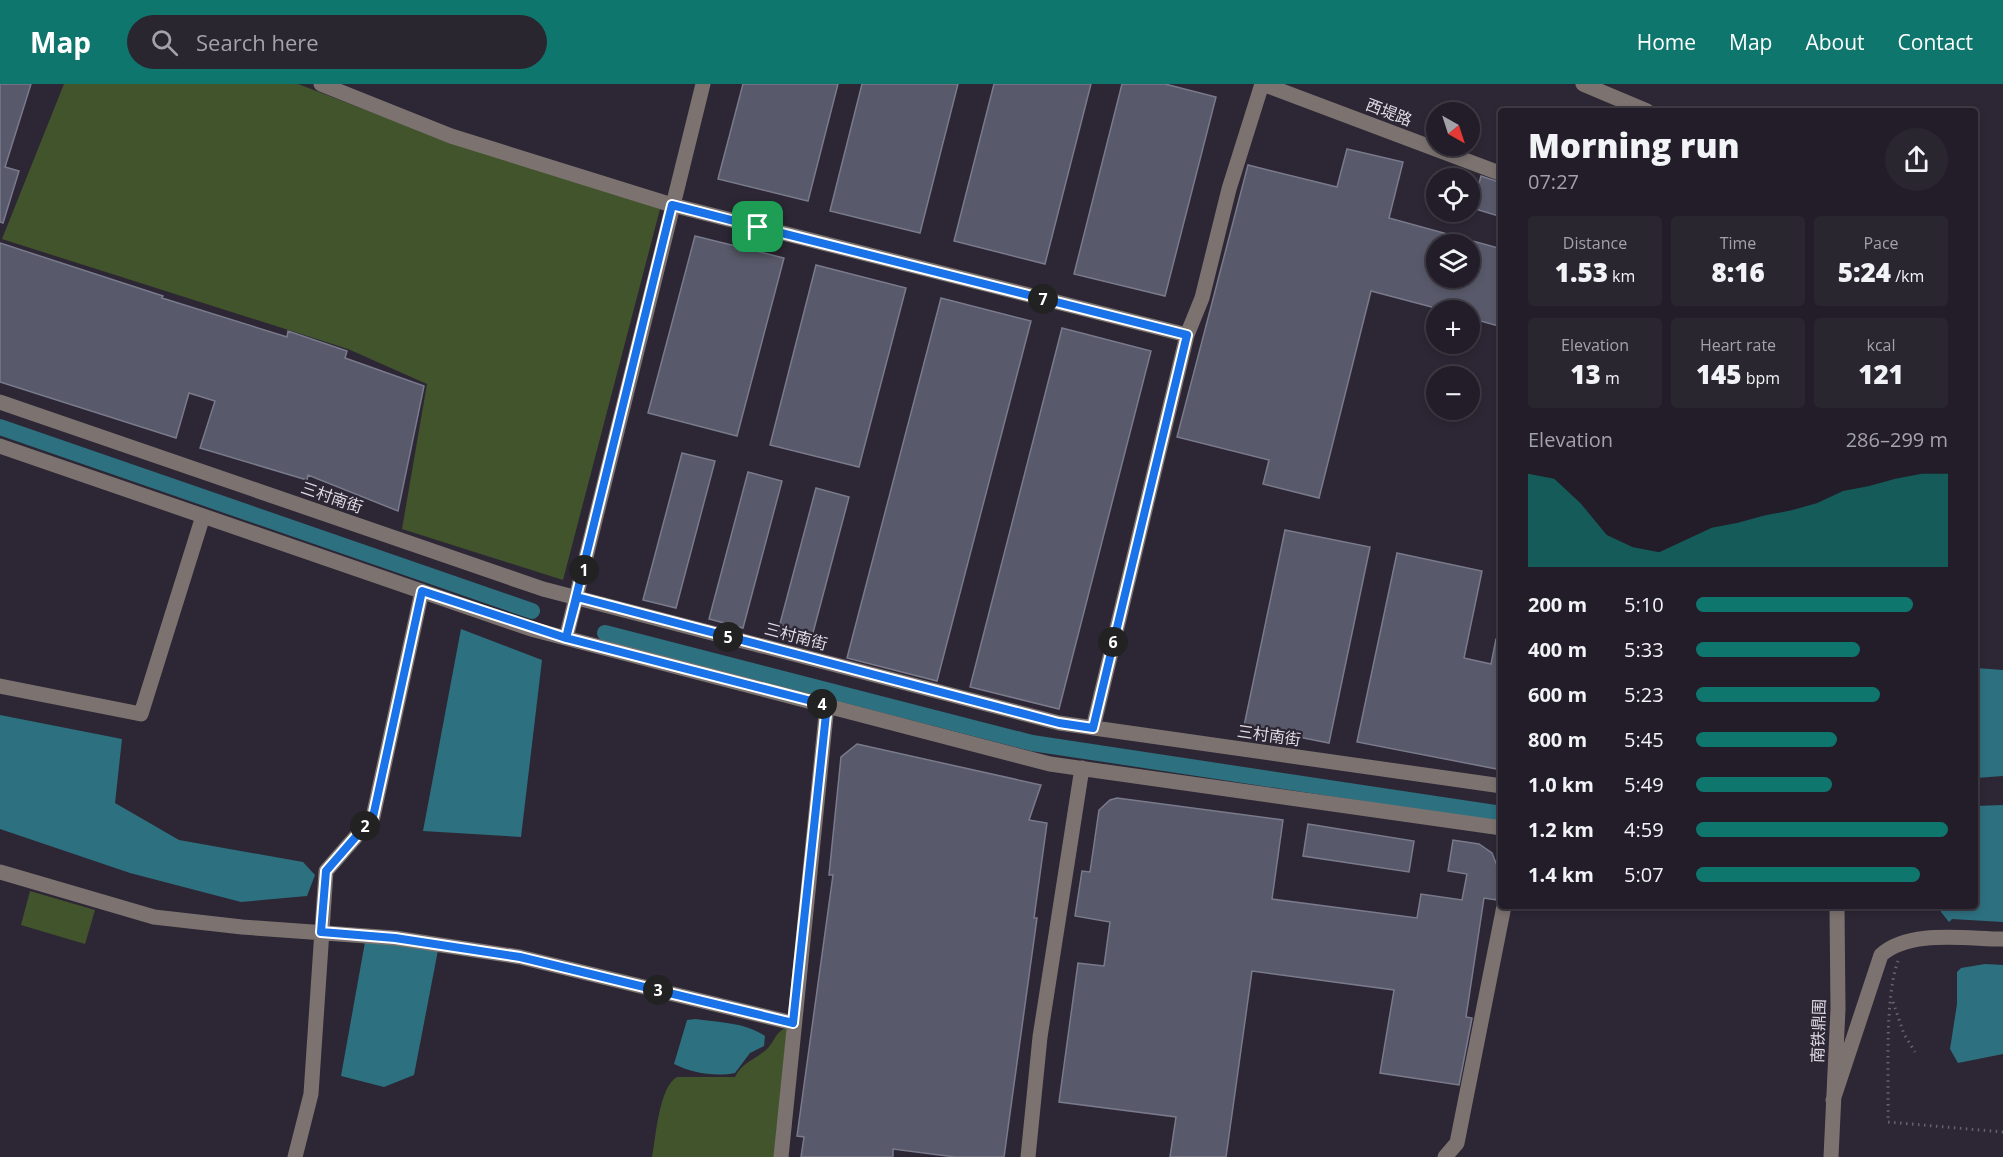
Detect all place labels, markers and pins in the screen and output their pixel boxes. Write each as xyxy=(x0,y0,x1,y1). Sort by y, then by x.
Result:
pin xyxy=(732,201,783,252)
pin: 7 xyxy=(1028,284,1058,314)
pin: 1 xyxy=(569,555,599,585)
pin: 5 xyxy=(713,622,743,652)
pin: 6 xyxy=(1098,627,1128,657)
pin: 4 xyxy=(807,689,837,719)
pin: 2 xyxy=(350,811,380,841)
pin: 3 xyxy=(643,975,673,1005)

